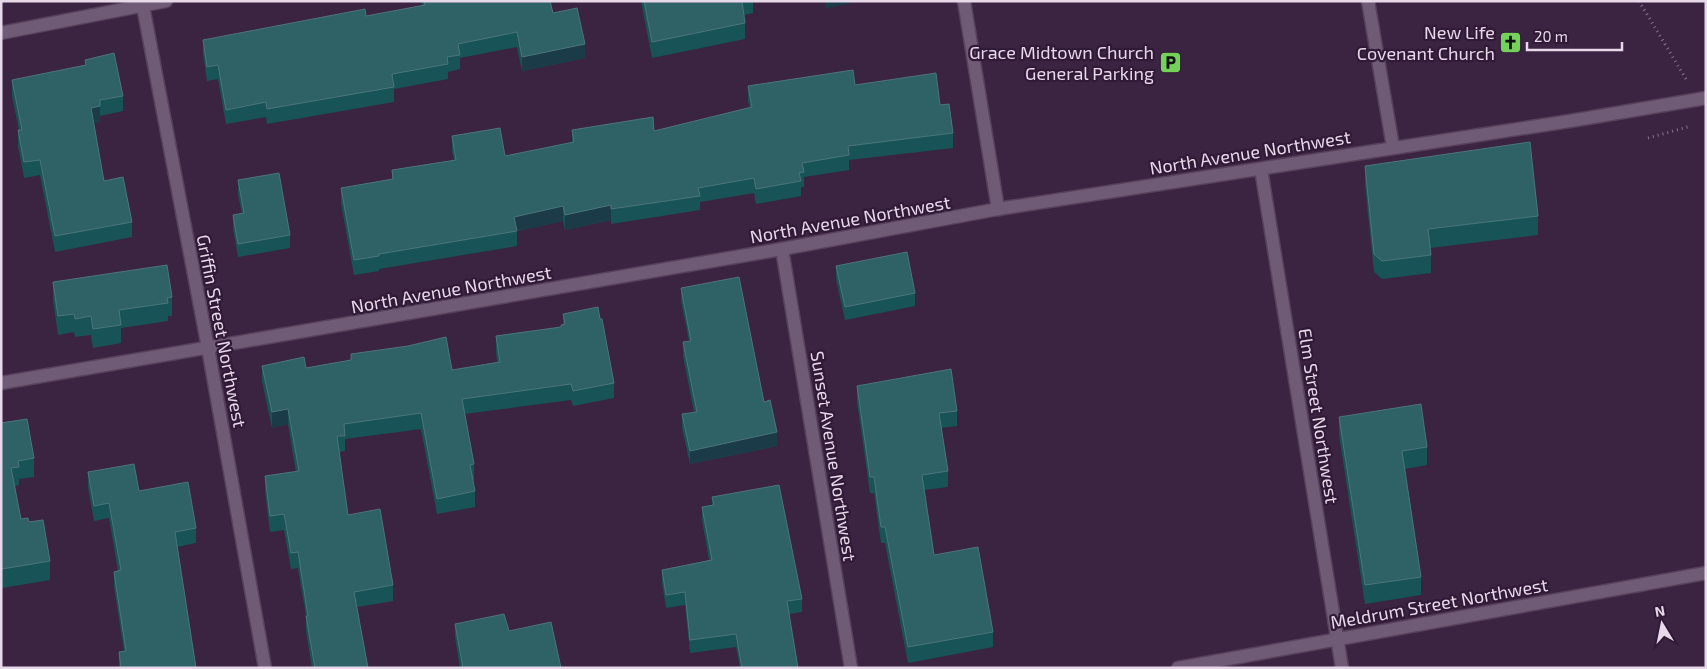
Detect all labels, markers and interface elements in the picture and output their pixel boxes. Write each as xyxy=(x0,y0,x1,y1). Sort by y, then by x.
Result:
scale bar xyxy=(1527,20,1622,52)
place label: New Life Covenant Church xyxy=(1357,21,1495,64)
text: 20 m xyxy=(1534,27,1568,45)
church icon: New Life Covenant Church xyxy=(1499,30,1523,54)
place label: Grace Midtown Church General Parking xyxy=(969,41,1154,84)
parking icon: Grace Midtown Church General Parking xyxy=(1158,50,1182,74)
street label: North Avenue Northwest xyxy=(1148,125,1352,179)
street label: North Avenue Northwest xyxy=(748,190,952,247)
street label: Griffin Street Northwest xyxy=(192,233,252,429)
street label: North Avenue Northwest xyxy=(349,260,553,317)
street label: Elm Street Northwest xyxy=(1294,327,1344,505)
street label: Sunset Avenue Northwest xyxy=(807,349,861,563)
street label: Meldrum Street Northwest xyxy=(1329,573,1550,633)
north arrow xyxy=(1637,599,1687,649)
text: N xyxy=(1653,601,1666,620)

